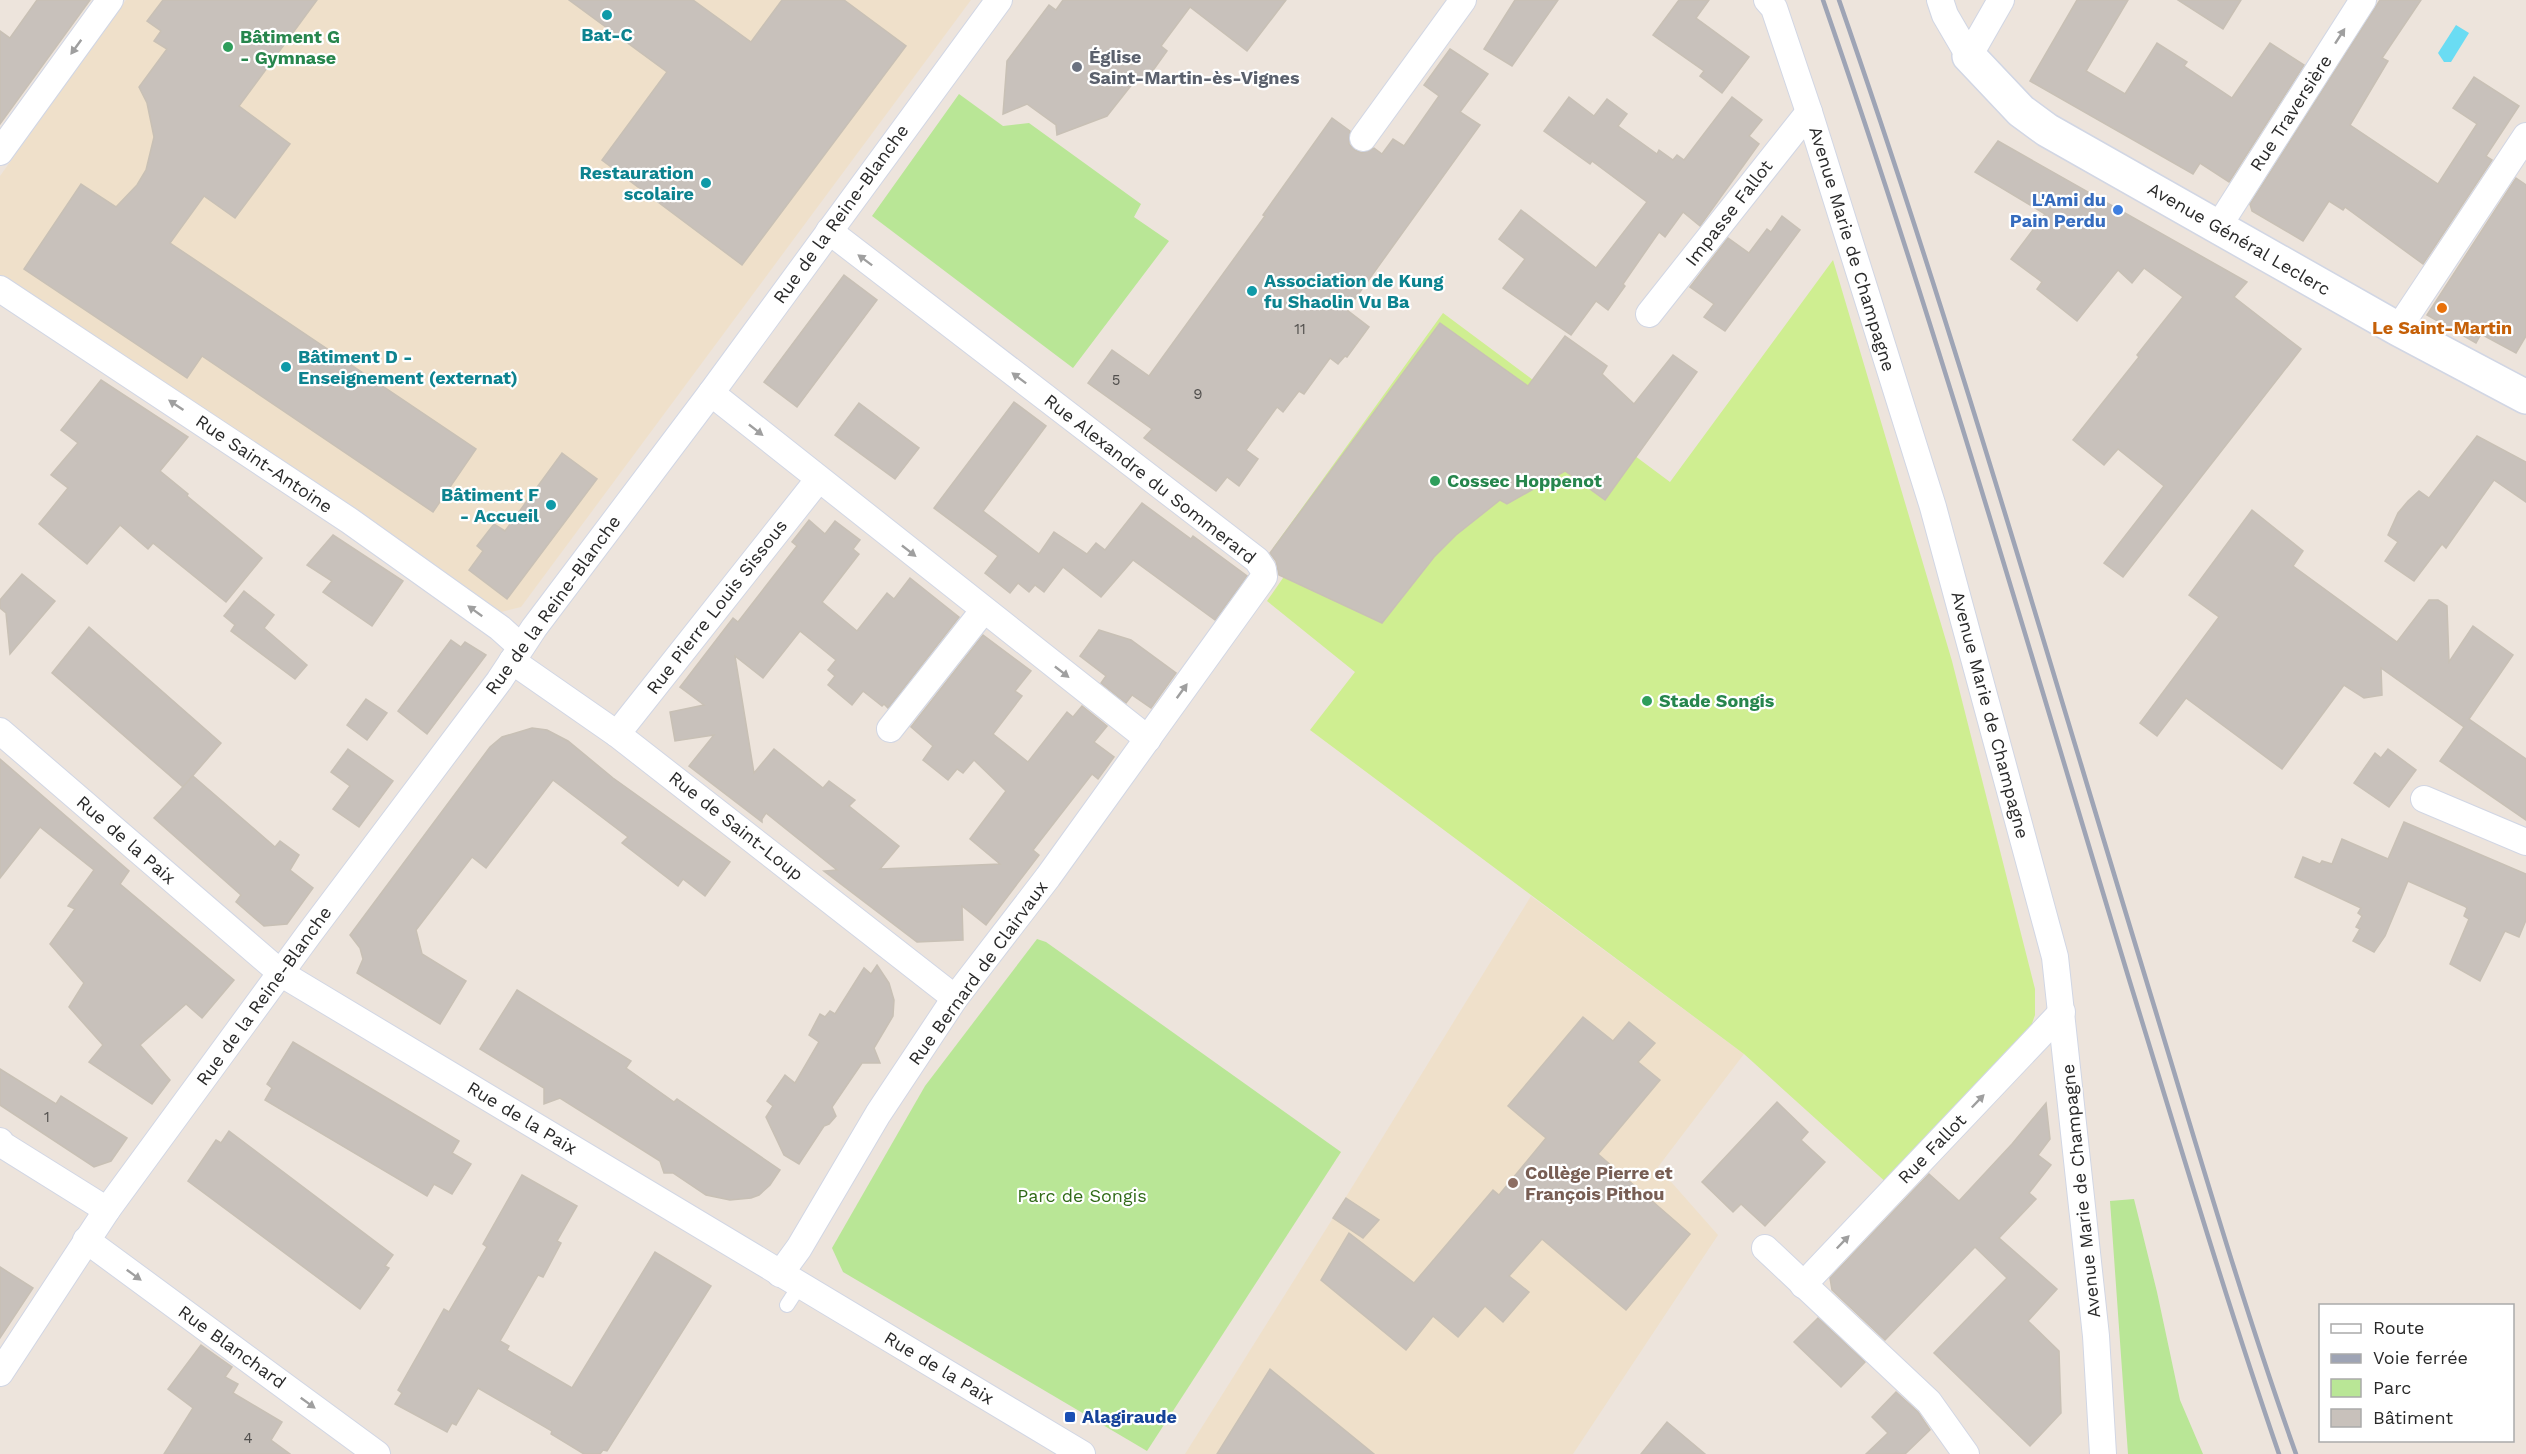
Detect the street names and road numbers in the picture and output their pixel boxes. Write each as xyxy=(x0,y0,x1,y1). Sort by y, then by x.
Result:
street label: Rue Traversière xyxy=(2245,51,2336,175)
street label: Rue de la Reine-Blanche xyxy=(769,120,913,307)
street label: Avenue Marie de Champagne xyxy=(1805,124,1900,374)
street label: Impasse Fallot xyxy=(1681,155,1777,270)
street label: Avenue Général Leclerc xyxy=(2144,178,2334,299)
street label: Rue Alexandre du Sommerard xyxy=(1040,389,1260,568)
street label: Rue Saint-Antoine xyxy=(192,410,337,517)
street label: Rue de la Reine-Blanche xyxy=(481,511,625,698)
street label: Rue Pierre Louis Sissous xyxy=(642,515,791,698)
street label: Avenue Marie de Champagne xyxy=(1947,589,2034,841)
street label: Rue de Saint-Loup xyxy=(665,767,808,885)
street label: Rue de la Paix xyxy=(73,791,180,888)
street label: Rue Bernard de Clairvaux xyxy=(904,876,1052,1069)
street label: Rue de la Reine-Blanche xyxy=(192,902,336,1089)
street label: Avenue Marie de Champagne xyxy=(2057,1063,2104,1319)
street label: Rue de la Paix xyxy=(464,1077,581,1159)
street label: Rue Fallot xyxy=(1893,1109,1970,1188)
street label: Rue Blanchard xyxy=(174,1301,290,1393)
street label: Rue de la Paix xyxy=(881,1327,998,1409)

